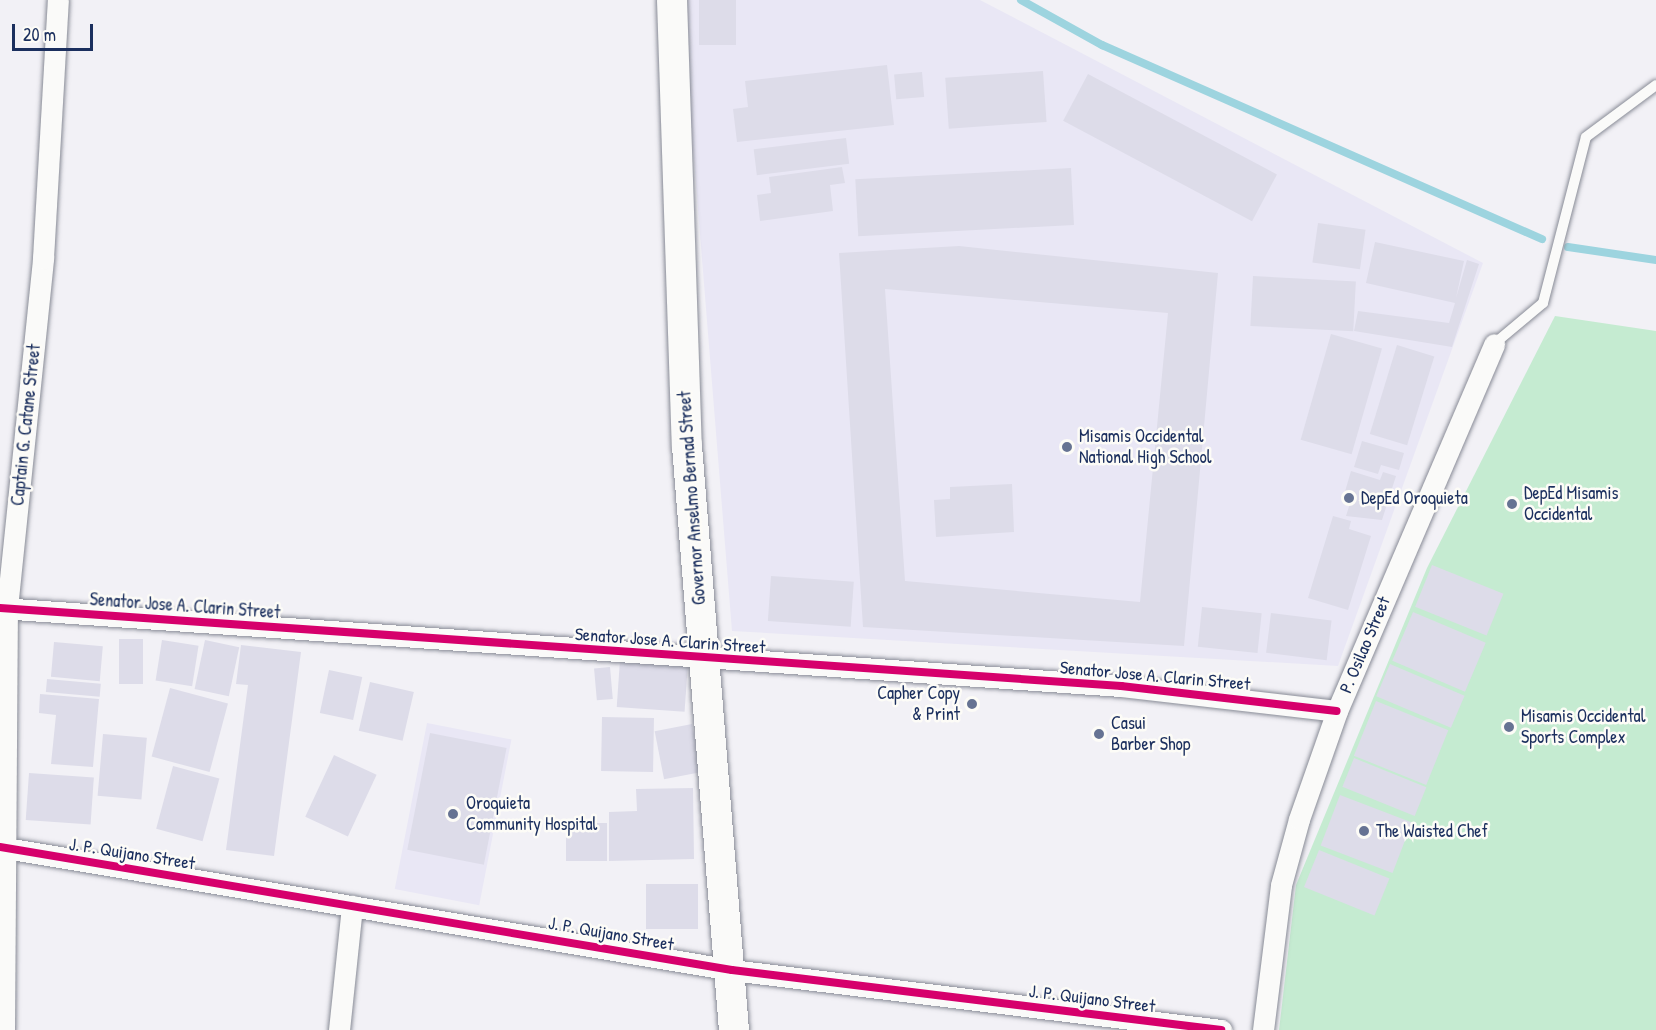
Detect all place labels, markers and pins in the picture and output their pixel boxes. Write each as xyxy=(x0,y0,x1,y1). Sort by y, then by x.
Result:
place label: Misamis Occidental National High School xyxy=(1079,426,1211,468)
marker: Misamis Occidental National High School xyxy=(1060,440,1074,454)
place label: DepEd Misamis Occidental xyxy=(1524,483,1618,526)
place label: DepEd Oroquieta xyxy=(1361,487,1468,509)
marker: DepEd Oroquieta xyxy=(1342,491,1356,505)
marker: DepEd Misamis Occidental xyxy=(1505,497,1519,511)
place label: Capher Copy & Print xyxy=(877,683,960,726)
marker: Capher Copy & Print xyxy=(965,697,979,711)
place label: Misamis Occidental Sports Complex xyxy=(1521,706,1645,748)
place label: Casui Barber Shop xyxy=(1111,713,1191,756)
marker: Misamis Occidental Sports Complex xyxy=(1502,720,1516,734)
marker: Casui Barber Shop xyxy=(1092,727,1106,741)
place label: Oroquieta Community Hospital xyxy=(466,793,597,836)
marker: Oroquieta Community Hospital xyxy=(444,805,462,823)
place label: The Waisted Chef xyxy=(1376,820,1488,842)
marker: The Waisted Chef xyxy=(1357,824,1371,838)

